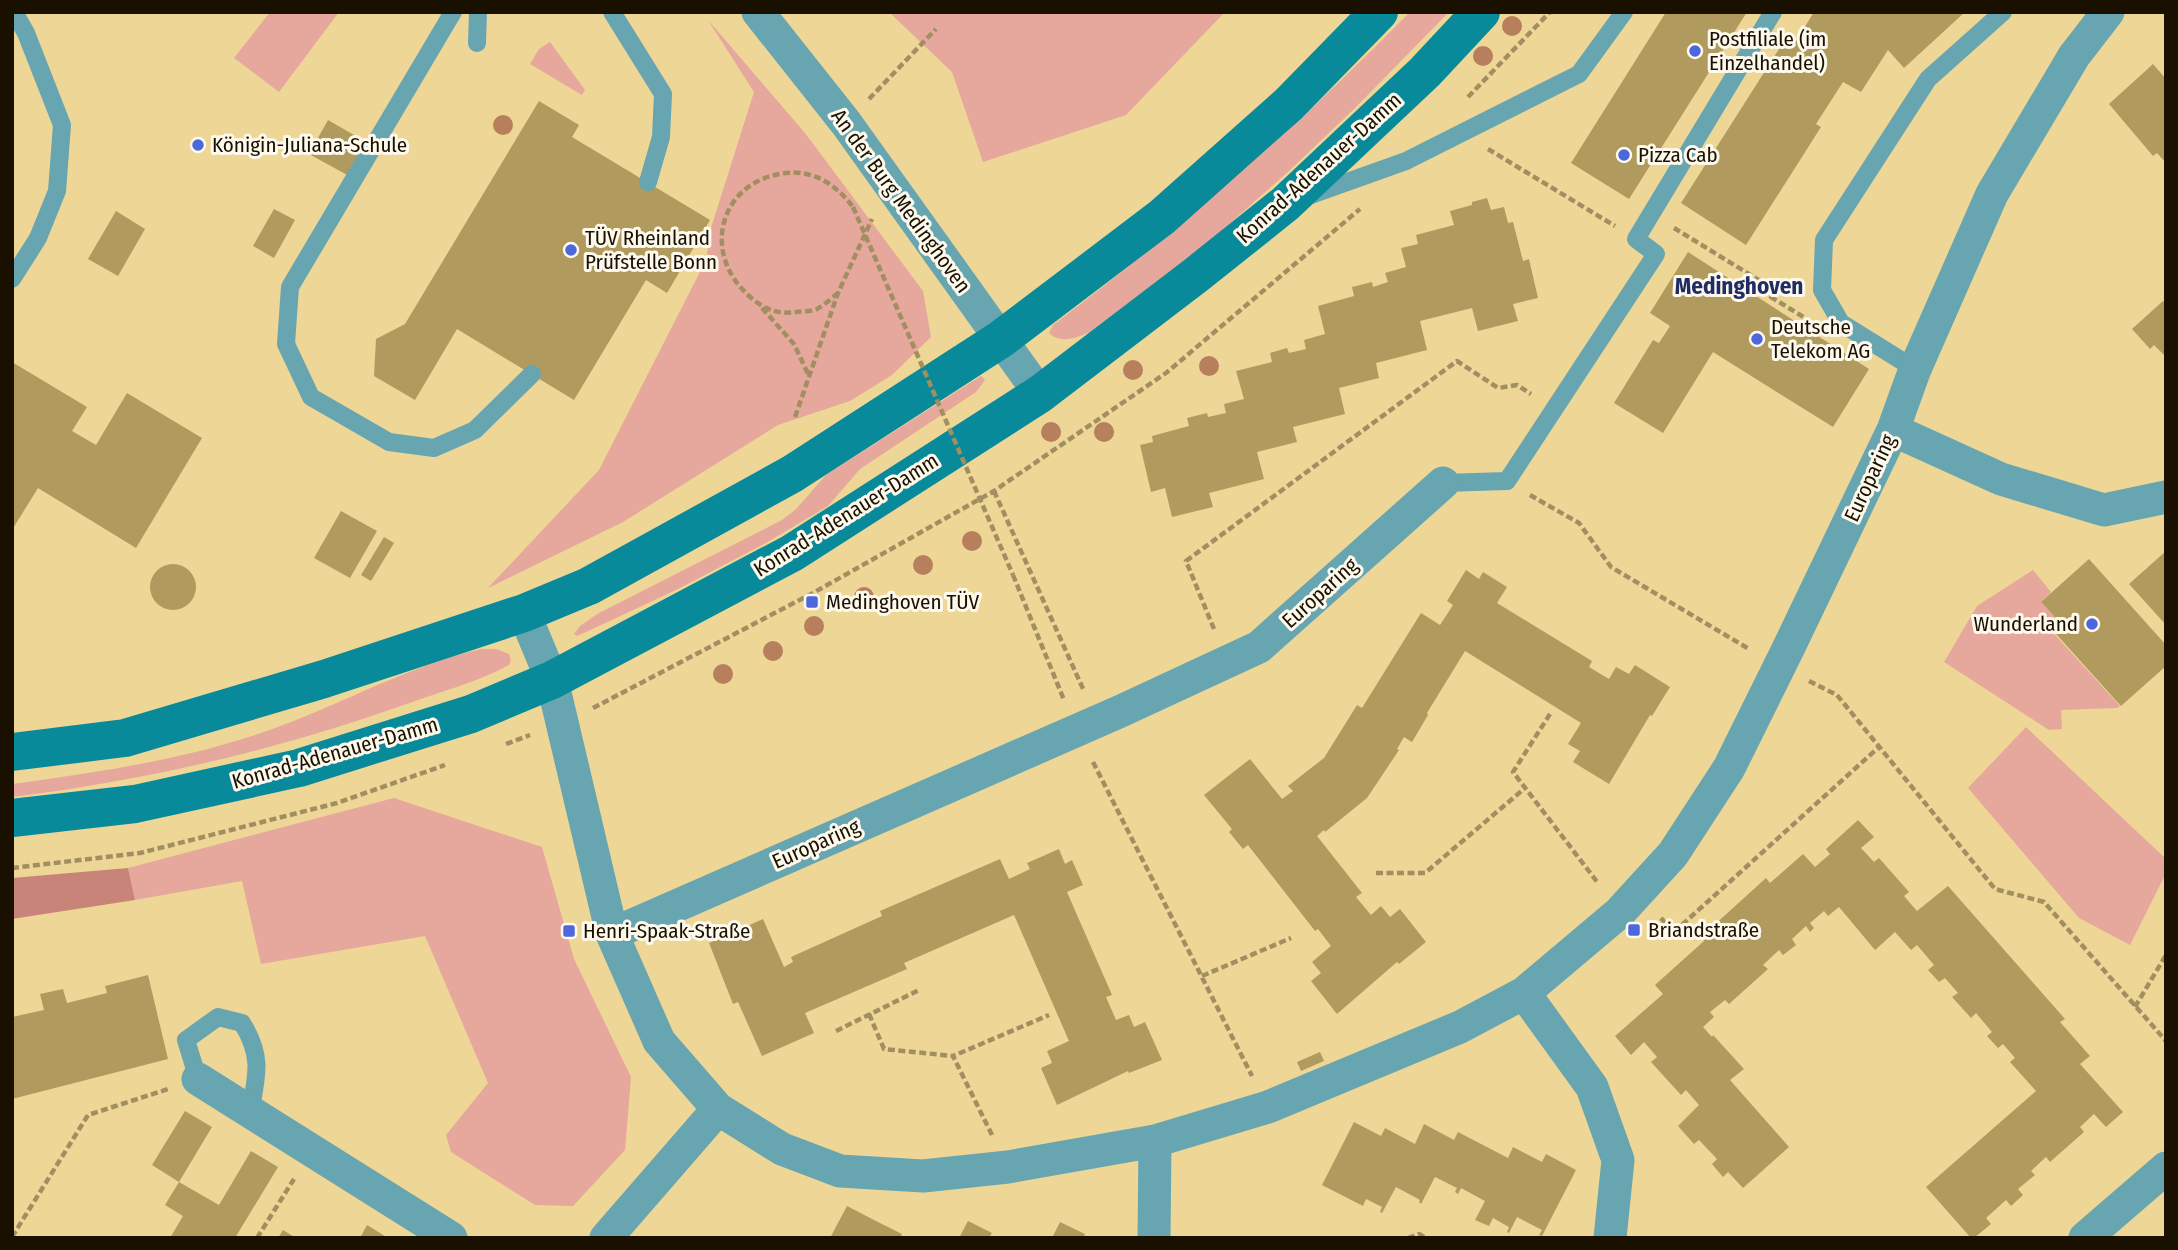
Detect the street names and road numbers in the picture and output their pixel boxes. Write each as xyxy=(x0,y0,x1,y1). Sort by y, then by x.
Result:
street label: Konrad-Adenauer-Damm xyxy=(1231,87,1407,249)
street label: An der Burg Medinghoven xyxy=(826,104,976,298)
street label: Europaring xyxy=(1839,430,1902,526)
street label: Konrad-Adenauer-Damm xyxy=(749,448,943,582)
street label: Europaring xyxy=(1277,552,1363,634)
street label: Konrad-Adenauer-Damm xyxy=(229,711,441,795)
street label: Europaring xyxy=(768,813,864,875)

